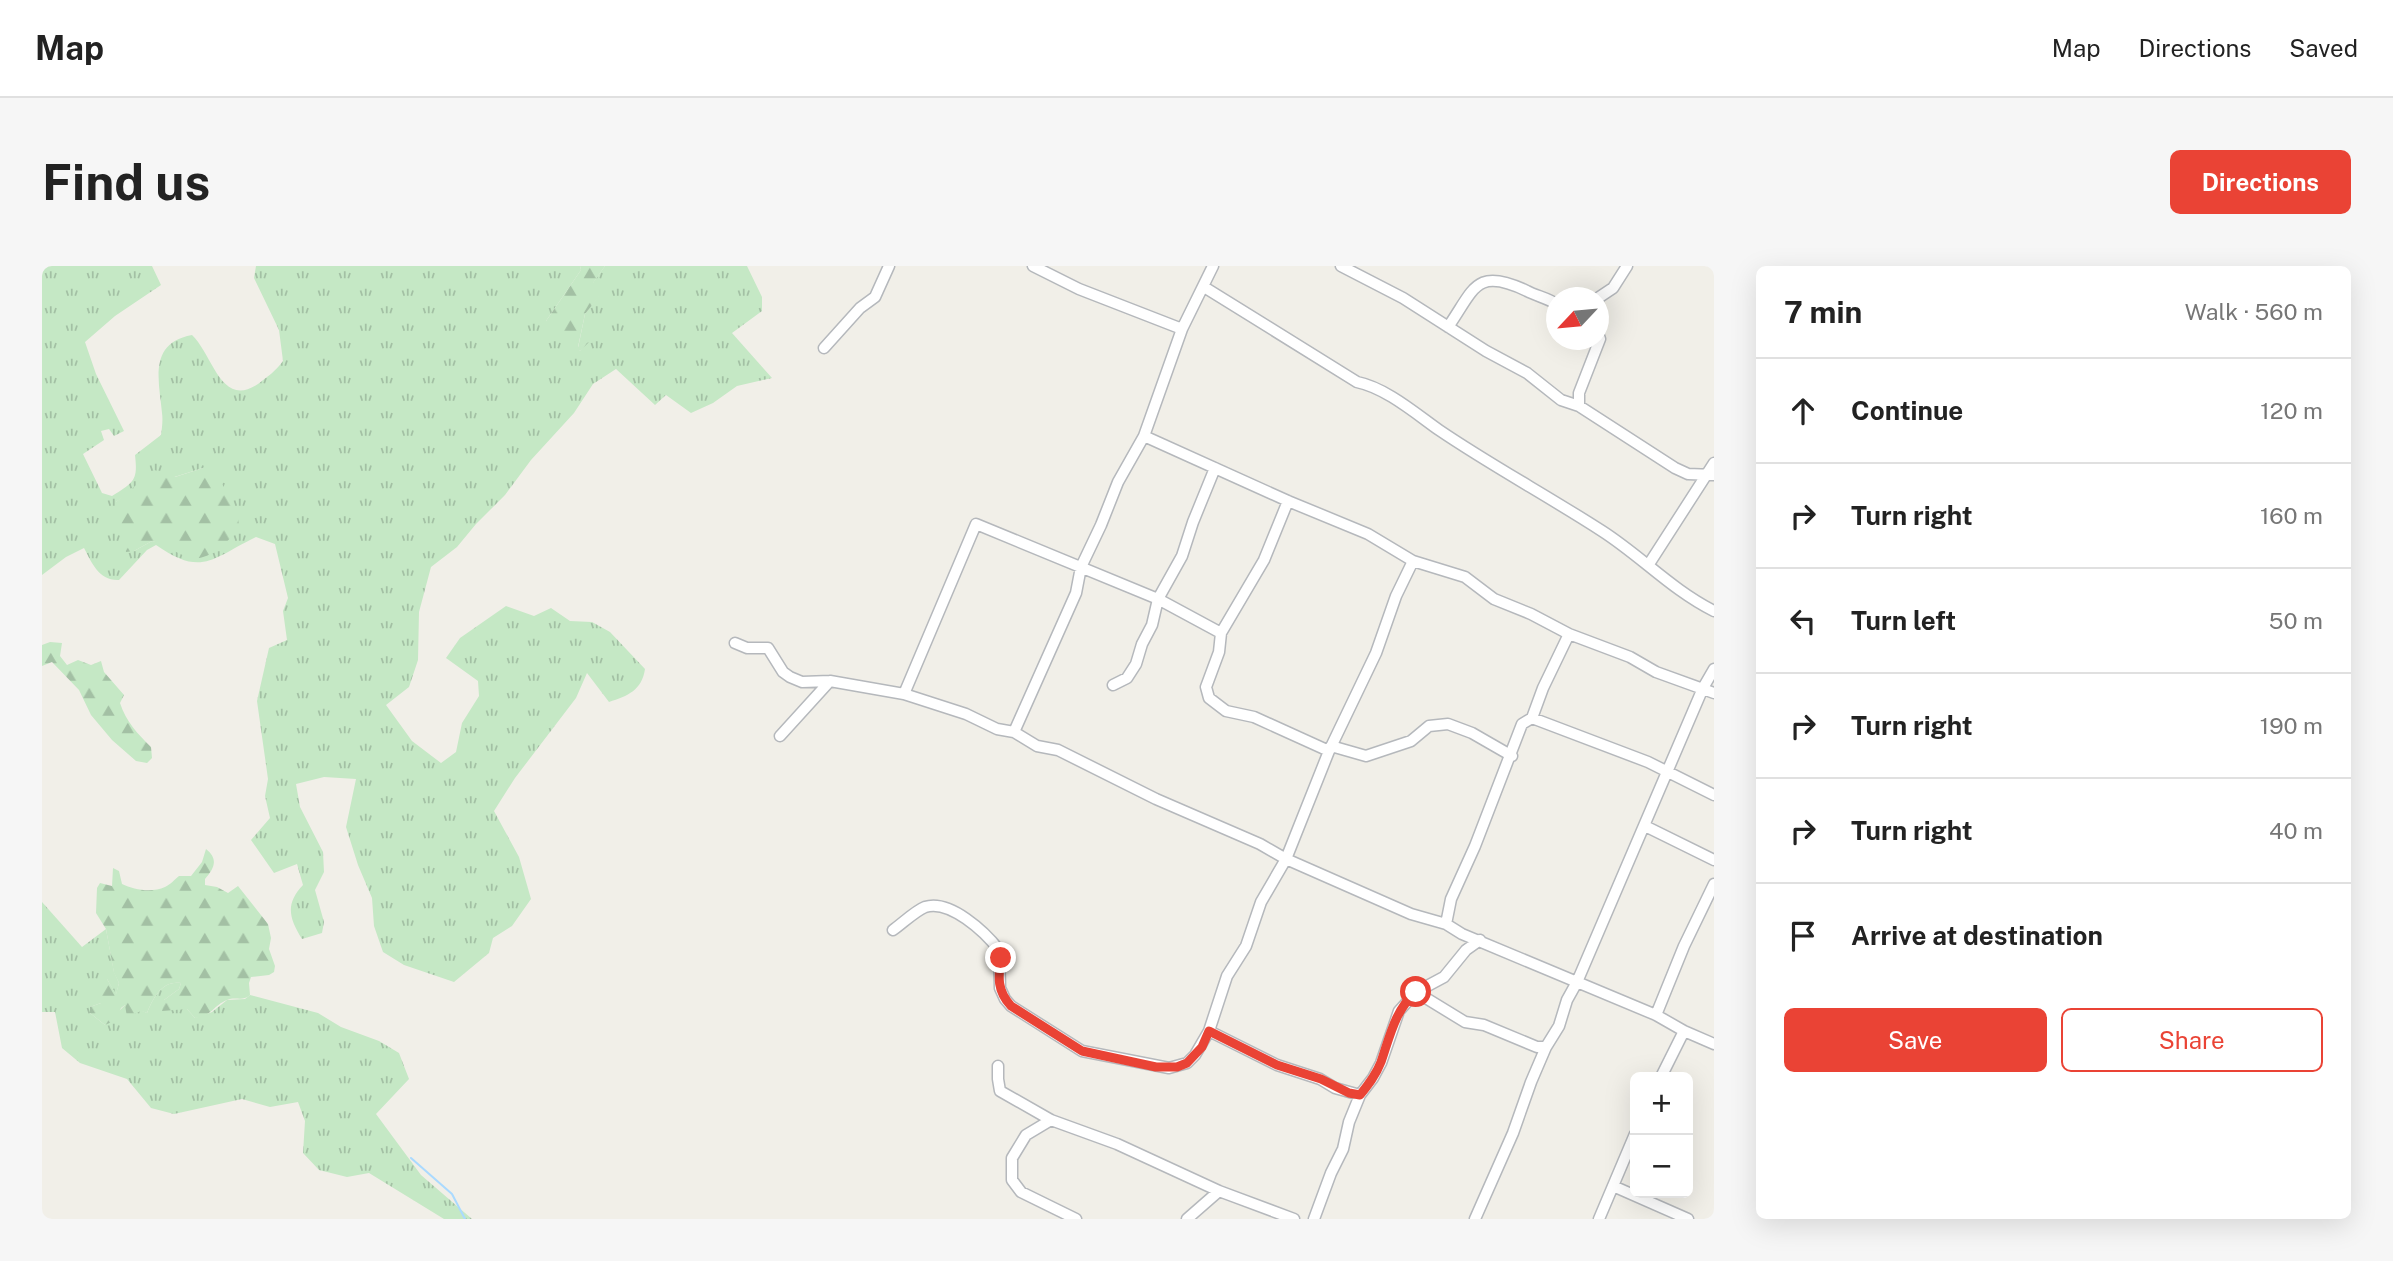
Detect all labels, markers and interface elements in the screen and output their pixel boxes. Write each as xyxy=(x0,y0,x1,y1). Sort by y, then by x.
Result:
text: Map xyxy=(35,29,104,67)
text: Map xyxy=(2052,34,2101,62)
text: Directions xyxy=(2139,34,2251,62)
text: Saved xyxy=(2289,34,2358,62)
button: Directions xyxy=(2170,150,2351,214)
text: Find us xyxy=(42,153,210,211)
north arrow xyxy=(1546,287,1609,350)
text: 7 min xyxy=(1784,294,1862,330)
text: Walk · 560 m xyxy=(2185,298,2323,325)
icon: ahead xyxy=(1784,392,1822,430)
text: Continue xyxy=(1851,395,1963,426)
text: 120 m xyxy=(2260,397,2323,424)
icon: right xyxy=(1784,497,1822,535)
text: Turn right xyxy=(1851,500,1973,531)
text: 160 m xyxy=(2260,502,2323,529)
icon: left xyxy=(1784,602,1822,640)
text: Turn left xyxy=(1851,605,1956,636)
text: 50 m xyxy=(2269,607,2323,634)
icon: right xyxy=(1784,707,1822,745)
text: Turn right xyxy=(1851,710,1973,741)
text: 190 m xyxy=(2260,712,2323,739)
icon: right xyxy=(1784,812,1822,850)
text: Turn right xyxy=(1851,815,1973,846)
text: 40 m xyxy=(2269,817,2323,844)
icon: arrive xyxy=(1784,917,1822,955)
text: Arrive at destination xyxy=(1851,920,2103,951)
route end xyxy=(985,942,1016,973)
route start xyxy=(1400,976,1431,1007)
button: Save xyxy=(1784,1008,2047,1072)
button: Share xyxy=(2061,1008,2323,1072)
map controls xyxy=(1630,1072,1693,1198)
button: + xyxy=(1630,1072,1693,1135)
button: − xyxy=(1630,1135,1693,1198)

